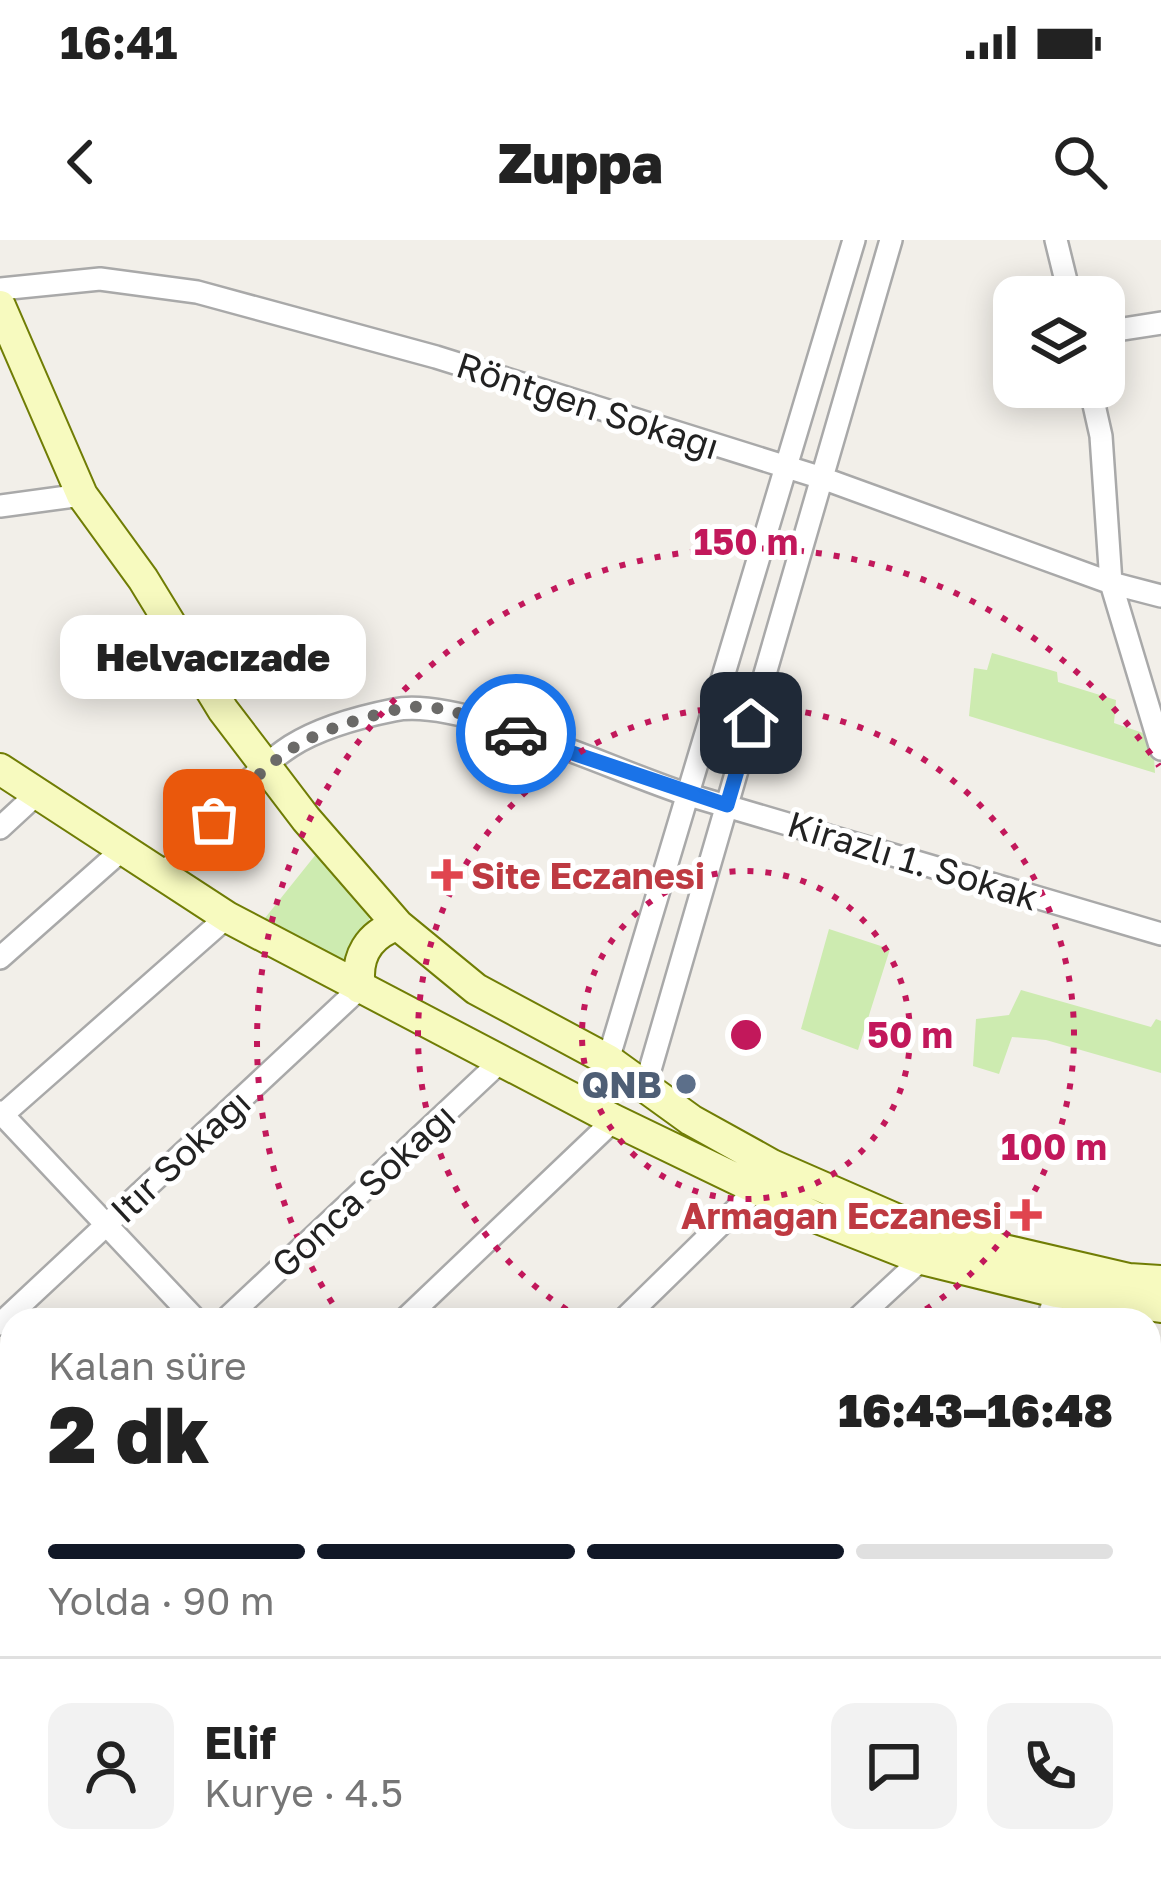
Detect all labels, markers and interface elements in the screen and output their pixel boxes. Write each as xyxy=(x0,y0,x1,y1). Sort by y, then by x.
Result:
text: 16:41 xyxy=(60,15,177,69)
icon: back xyxy=(48,129,114,195)
icon: search xyxy=(1047,129,1113,195)
text: Zuppa xyxy=(498,130,663,195)
map controls xyxy=(993,276,1125,408)
button: layers xyxy=(993,276,1125,408)
street label: Röntgen Sokağı xyxy=(452,342,724,468)
text: 150 m xyxy=(694,520,798,563)
callout: Helvacızade xyxy=(61,616,367,700)
text: Helvacızade xyxy=(96,633,330,680)
pin xyxy=(700,672,802,774)
courier xyxy=(456,674,576,794)
icon: home xyxy=(718,690,784,756)
icon: car xyxy=(483,701,549,767)
pin xyxy=(163,769,265,871)
icon: bag xyxy=(181,787,247,853)
street label: Kirazlı 1. Sokak xyxy=(783,801,1043,919)
place label: Site Eczanesi xyxy=(471,854,705,897)
marker: Site Eczanesi xyxy=(434,862,460,888)
text: 50 m xyxy=(867,1013,953,1056)
centre of rings xyxy=(725,1014,767,1056)
place label: QNB xyxy=(582,1063,662,1106)
marker: QNB xyxy=(673,1071,699,1097)
street label: Itır Sokağı xyxy=(101,1081,259,1231)
street label: Gonca Sokağı xyxy=(262,1094,464,1286)
text: 100 m xyxy=(1001,1125,1107,1168)
place label: Armağan Eczanesi xyxy=(681,1194,1002,1237)
marker: Armağan Eczanesi xyxy=(1013,1202,1039,1228)
text: Kalan süre xyxy=(48,1342,247,1389)
text: 16:43–16:48 xyxy=(838,1383,1113,1437)
text: 2 dk xyxy=(48,1387,209,1480)
text: Yolda · 90 m xyxy=(48,1577,275,1624)
button: person xyxy=(48,1703,174,1829)
button: chat xyxy=(831,1703,957,1829)
button: phone xyxy=(987,1703,1113,1829)
text: Elif xyxy=(204,1715,276,1769)
text: Kurye · 4.5 xyxy=(204,1769,403,1816)

